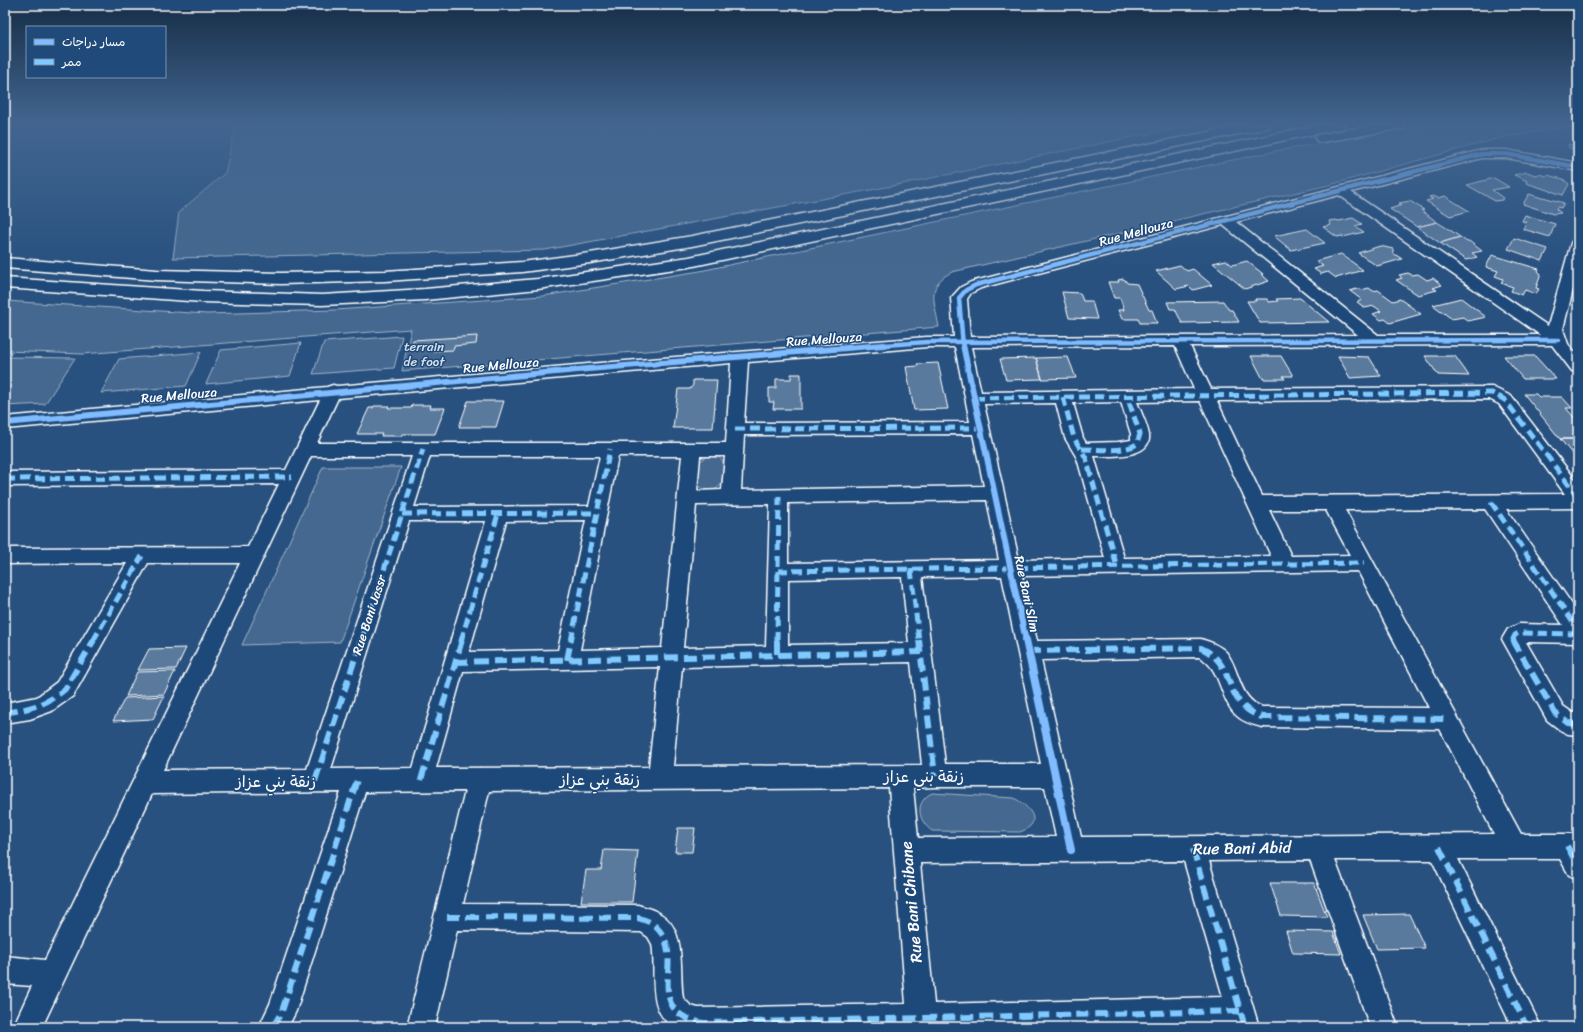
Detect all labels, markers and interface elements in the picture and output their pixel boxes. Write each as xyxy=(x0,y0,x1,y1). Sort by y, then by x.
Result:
legend xyxy=(26,26,166,78)
text: مسار دراجات xyxy=(62,31,125,53)
text: ممر xyxy=(61,51,81,73)
street label: Rue Mellouza xyxy=(1096,211,1176,253)
street label: Rue Mellouza xyxy=(785,325,863,353)
park label: terrain de foot xyxy=(404,335,445,373)
street label: Rue Mellouza xyxy=(462,350,540,380)
street label: Rue Mellouza xyxy=(140,380,218,410)
street label: Rue Bani Slim xyxy=(1008,553,1046,635)
street label: Rue Bani Jassr xyxy=(345,571,393,658)
street label: زنقة بني عزاز xyxy=(882,762,964,791)
street label: زنقة بني عزاز xyxy=(558,765,640,794)
street label: زنقة بني عزاز xyxy=(234,767,316,796)
street label: Rue Bani Abid xyxy=(1193,833,1293,863)
street label: Rue Bani Chibane xyxy=(891,840,931,964)

